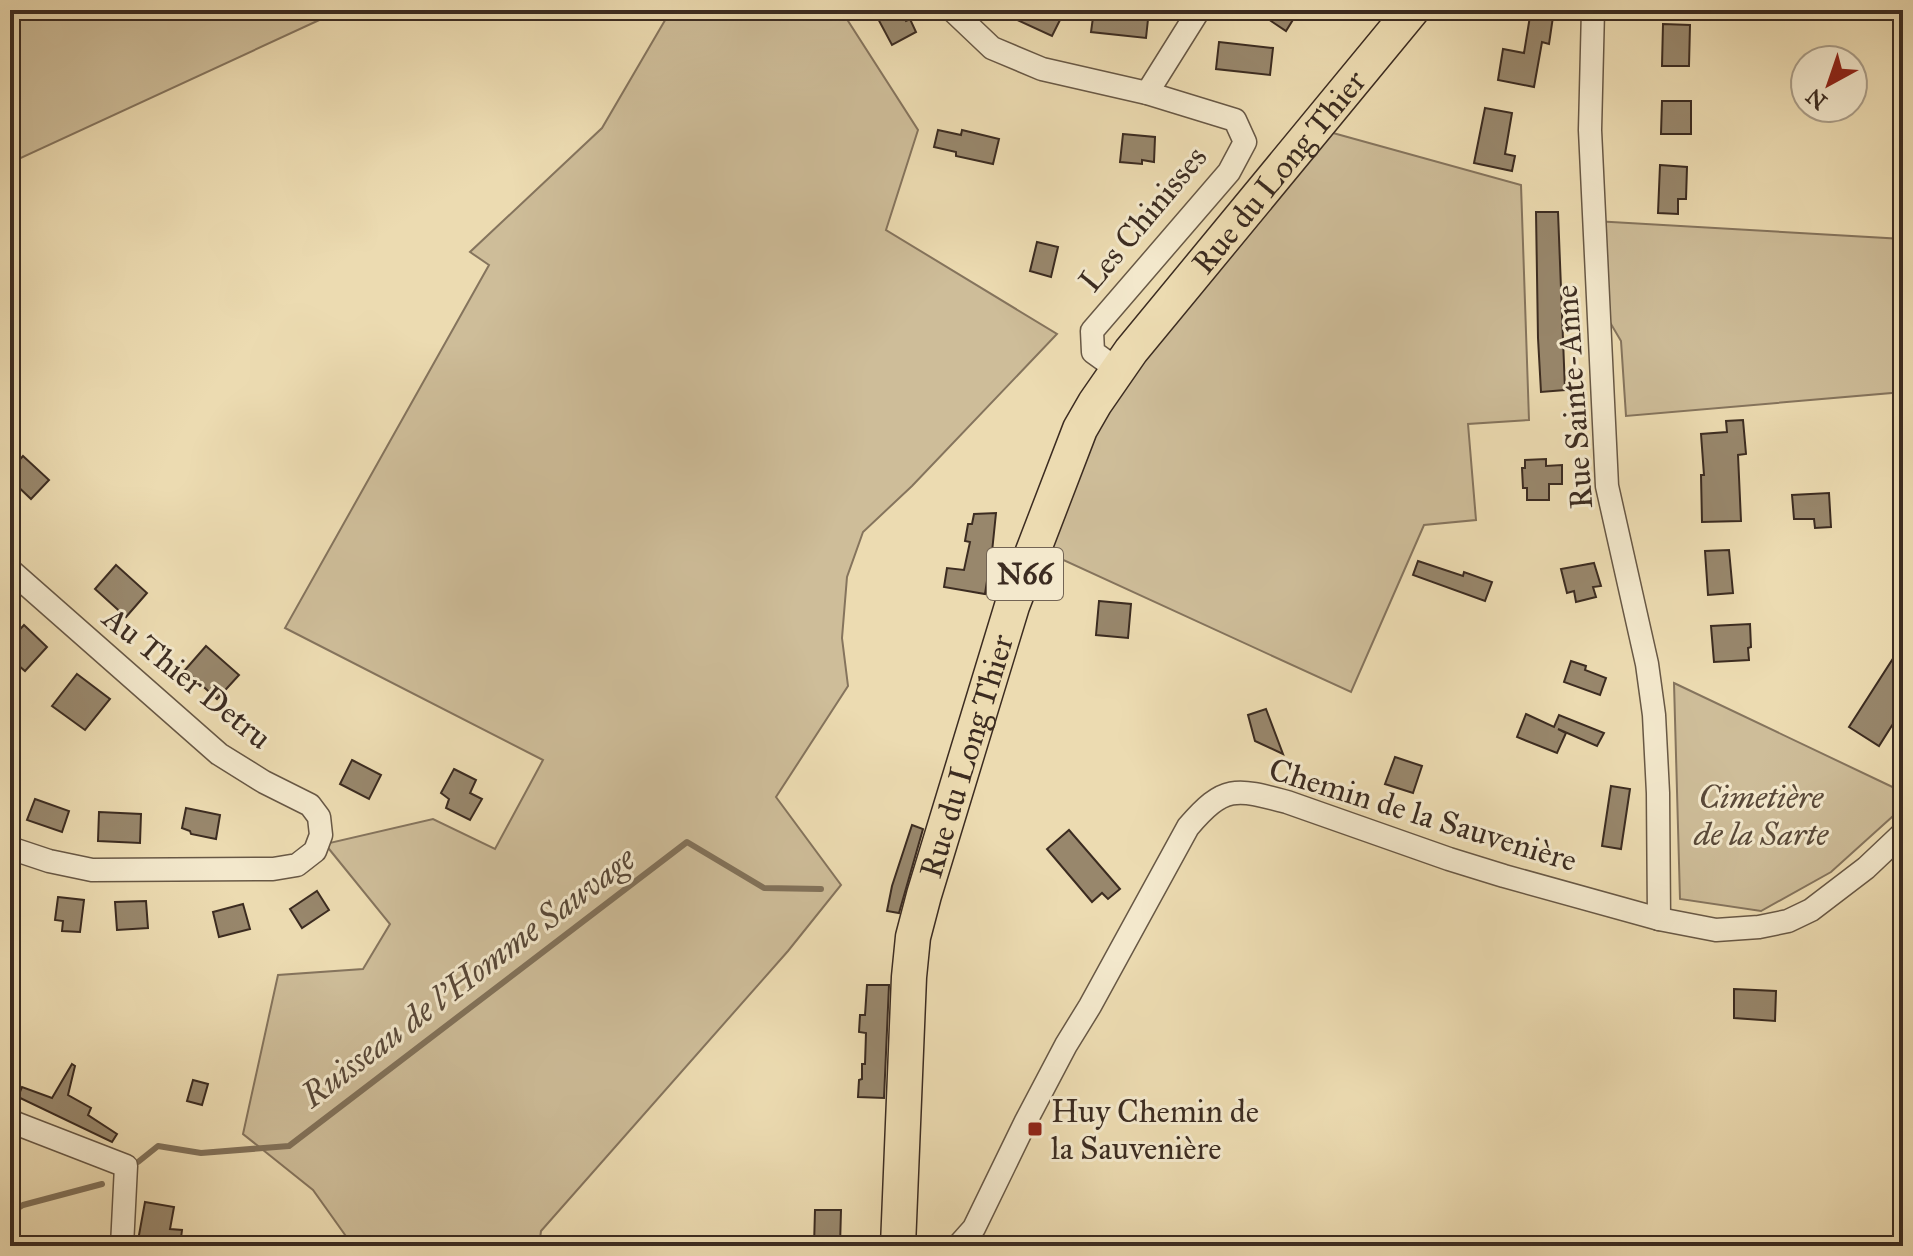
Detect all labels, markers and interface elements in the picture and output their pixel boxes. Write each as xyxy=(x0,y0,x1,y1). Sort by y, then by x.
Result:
north arrow xyxy=(1789,44,1869,124)
street label: Rue du Long Thier xyxy=(1183,62,1374,282)
text: N xyxy=(1800,82,1832,115)
street label: Les Chinisses xyxy=(1071,138,1215,300)
street label: Rue Sainte-Anne xyxy=(1547,284,1601,510)
road number: N66 xyxy=(987,548,1063,600)
street label: Au Thier Detru xyxy=(94,597,279,758)
street label: Rue du Long Thier xyxy=(911,630,1022,883)
street label: Chemin de la Sauvenière xyxy=(1264,750,1582,880)
park label: Cimetière de la Sarte xyxy=(1693,778,1829,854)
water label: Ruisseau de l'Homme Sauvage xyxy=(292,837,644,1117)
place label: Huy Chemin de la Sauvenière xyxy=(1051,1092,1259,1168)
marker: Huy Chemin de la Sauvenière xyxy=(1026,1120,1044,1138)

